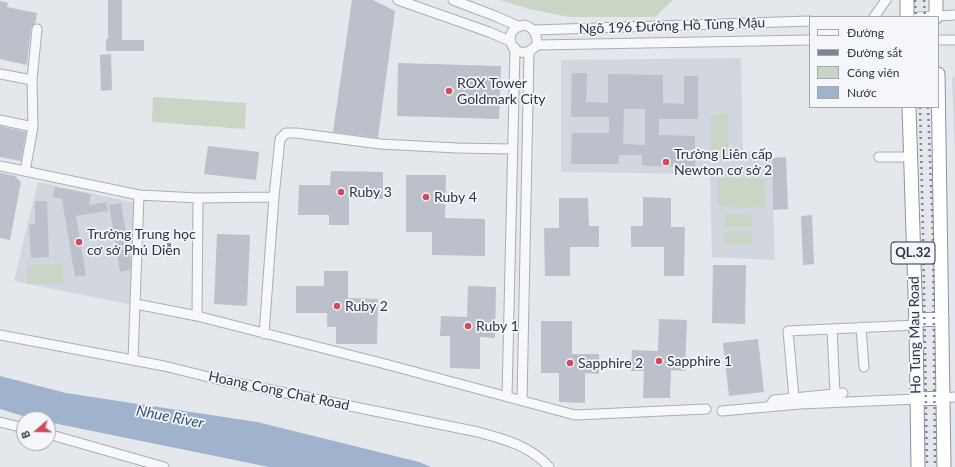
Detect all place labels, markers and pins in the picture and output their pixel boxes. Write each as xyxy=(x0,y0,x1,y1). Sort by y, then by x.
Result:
place label: ROX Tower Goldmark City xyxy=(457,75,545,108)
marker: ROX Tower Goldmark City xyxy=(444,86,454,96)
place label: Trường Liên cấp Newton cơ sở 2 xyxy=(674,146,773,178)
marker: Trường Liên cấp Newton cơ sở 2 xyxy=(661,157,671,167)
place label: Ruby 3 xyxy=(349,184,392,200)
marker: Ruby 3 xyxy=(336,187,346,197)
place label: Ruby 4 xyxy=(434,189,477,205)
marker: Ruby 4 xyxy=(421,192,431,202)
place label: Trường Trung học cơ sở Phú Diễn xyxy=(87,226,196,258)
marker: Trường Trung học cơ sở Phú Diễn xyxy=(74,237,84,247)
place label: Ruby 2 xyxy=(345,298,388,314)
marker: Ruby 2 xyxy=(332,301,342,311)
place label: Ruby 1 xyxy=(476,318,519,334)
marker: Ruby 1 xyxy=(463,321,473,331)
place label: Sapphire 1 xyxy=(667,353,732,369)
place label: Sapphire 2 xyxy=(578,355,643,371)
marker: Sapphire 1 xyxy=(654,356,664,366)
marker: Sapphire 2 xyxy=(565,358,575,368)

